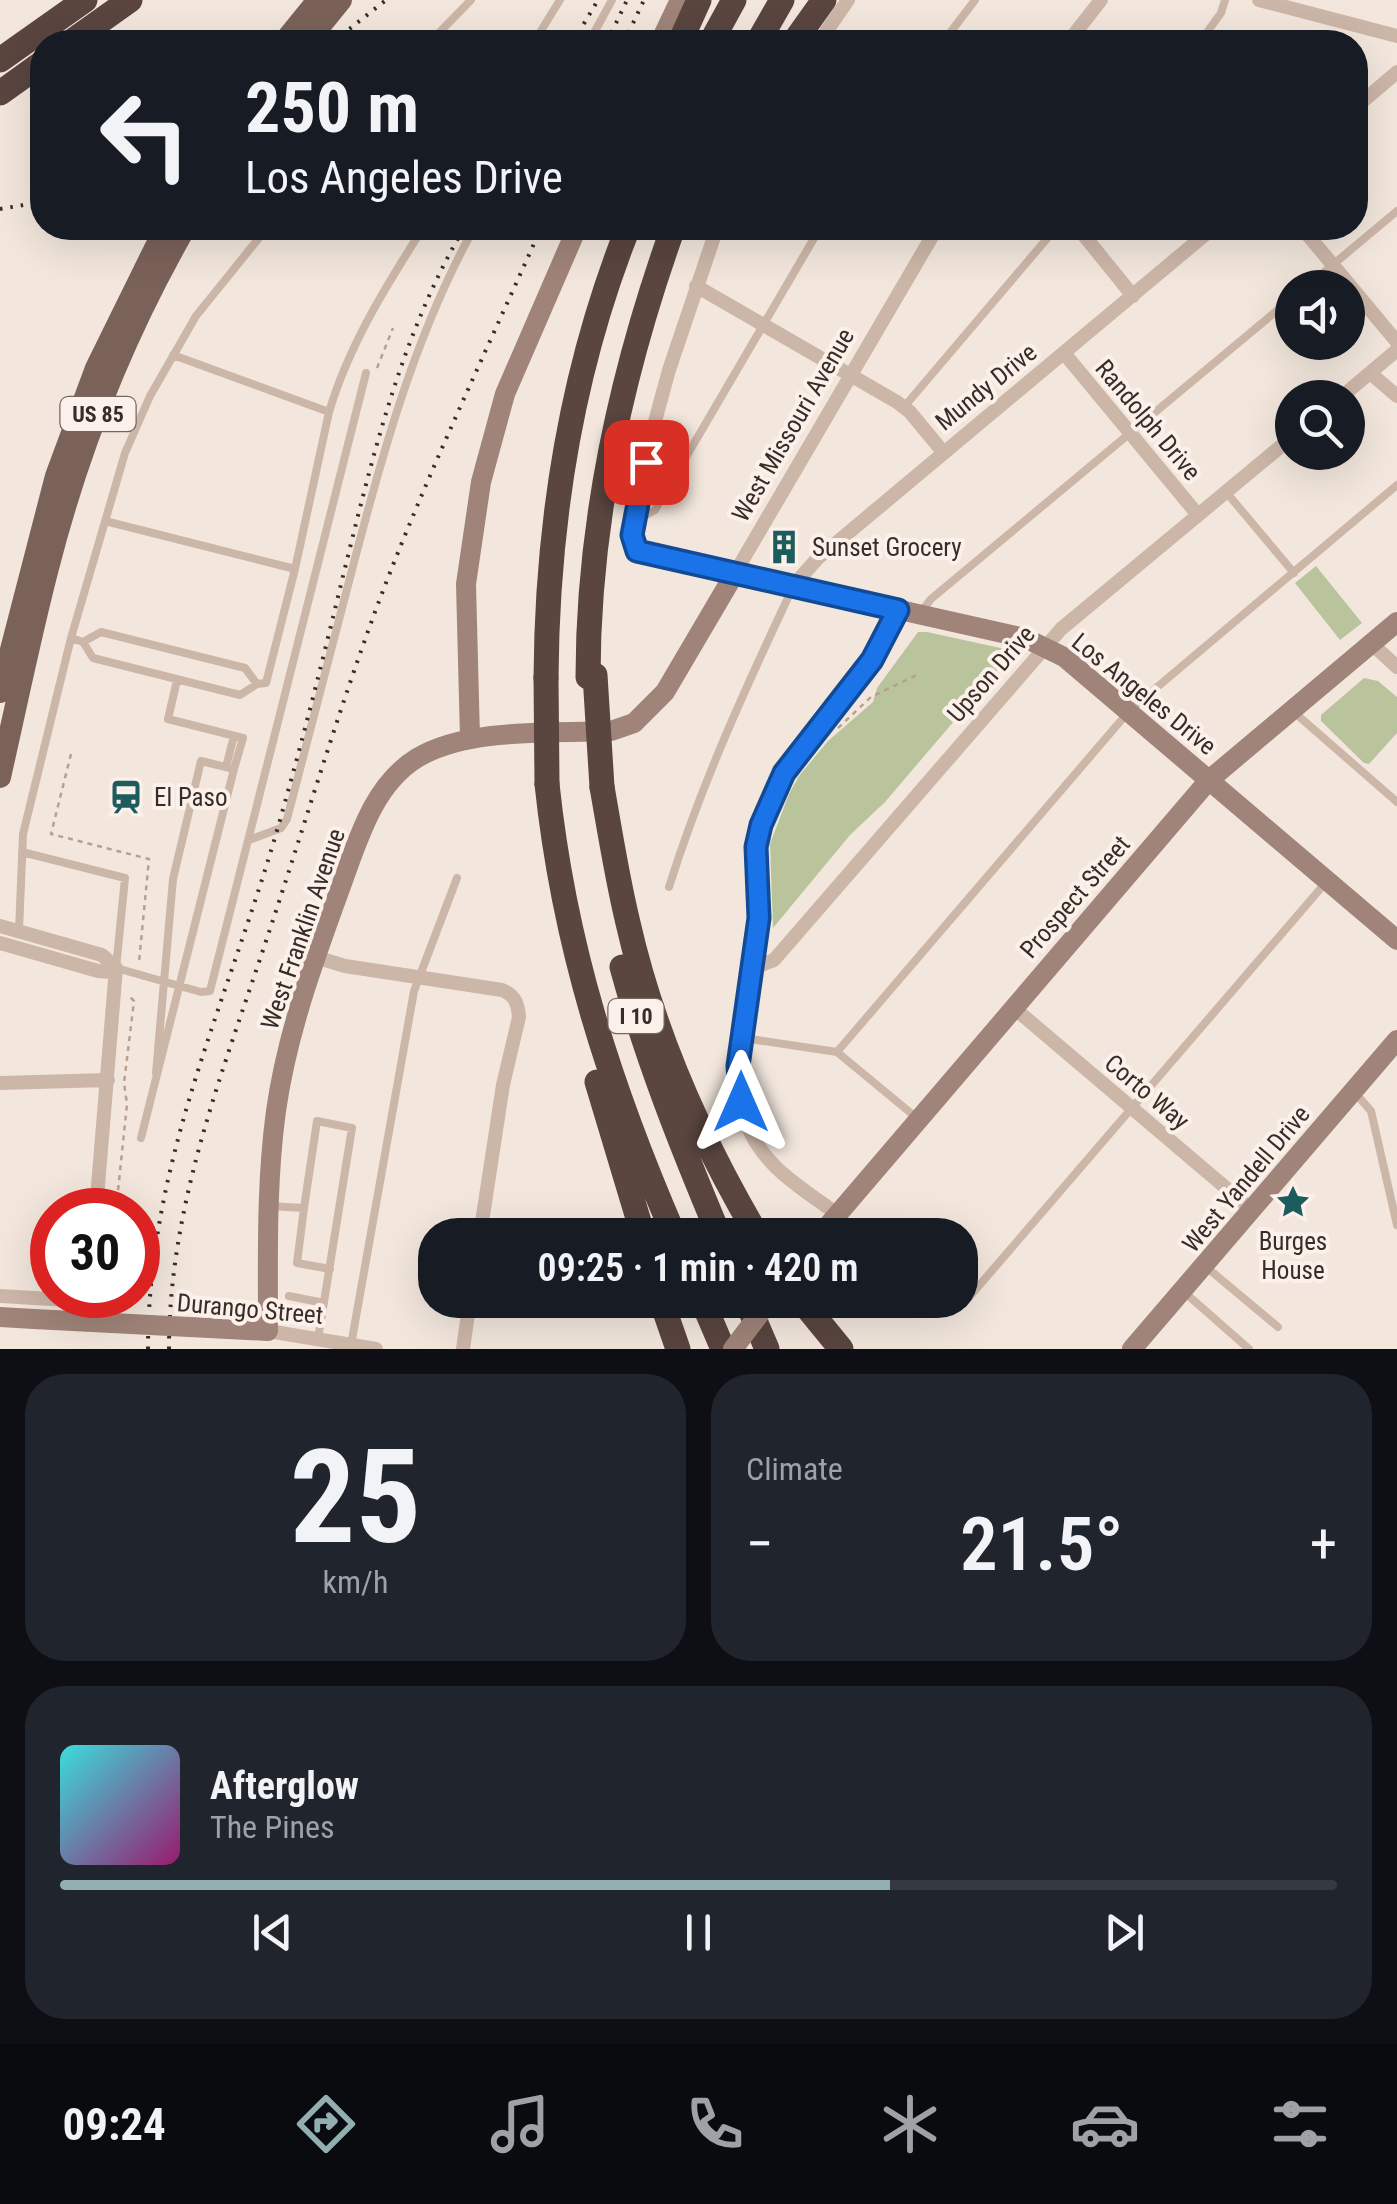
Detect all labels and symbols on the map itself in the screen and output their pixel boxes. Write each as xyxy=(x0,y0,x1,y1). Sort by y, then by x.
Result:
street label: West Missouri Avenue xyxy=(726,323,860,527)
street label: Mundy Drive xyxy=(930,337,1042,437)
street label: Randolph Drive xyxy=(1089,354,1207,486)
road number: US 85 xyxy=(61,397,136,431)
pin xyxy=(604,420,689,505)
building icon: Sunset Grocery xyxy=(765,528,803,566)
place label: Sunset Grocery xyxy=(812,533,962,562)
street label: Upson Drive xyxy=(941,620,1041,728)
street label: Los Angeles Drive xyxy=(1066,627,1222,761)
station icon: El Paso xyxy=(107,778,145,816)
place label: El Paso xyxy=(154,783,228,812)
street label: West Franklin Avenue xyxy=(255,825,351,1033)
street label: Prospect Street xyxy=(1014,830,1136,964)
road number: I 10 xyxy=(608,999,664,1033)
street label: Corto Way xyxy=(1099,1048,1195,1136)
position arrow xyxy=(689,1050,793,1154)
street label: West Yandell Drive xyxy=(1176,1100,1316,1258)
place icon: Burges House xyxy=(1274,1183,1312,1221)
speed limit sign: 30 xyxy=(30,1188,160,1318)
place label: Burges House xyxy=(1259,1227,1327,1285)
street label: Durango Street xyxy=(176,1288,324,1330)

